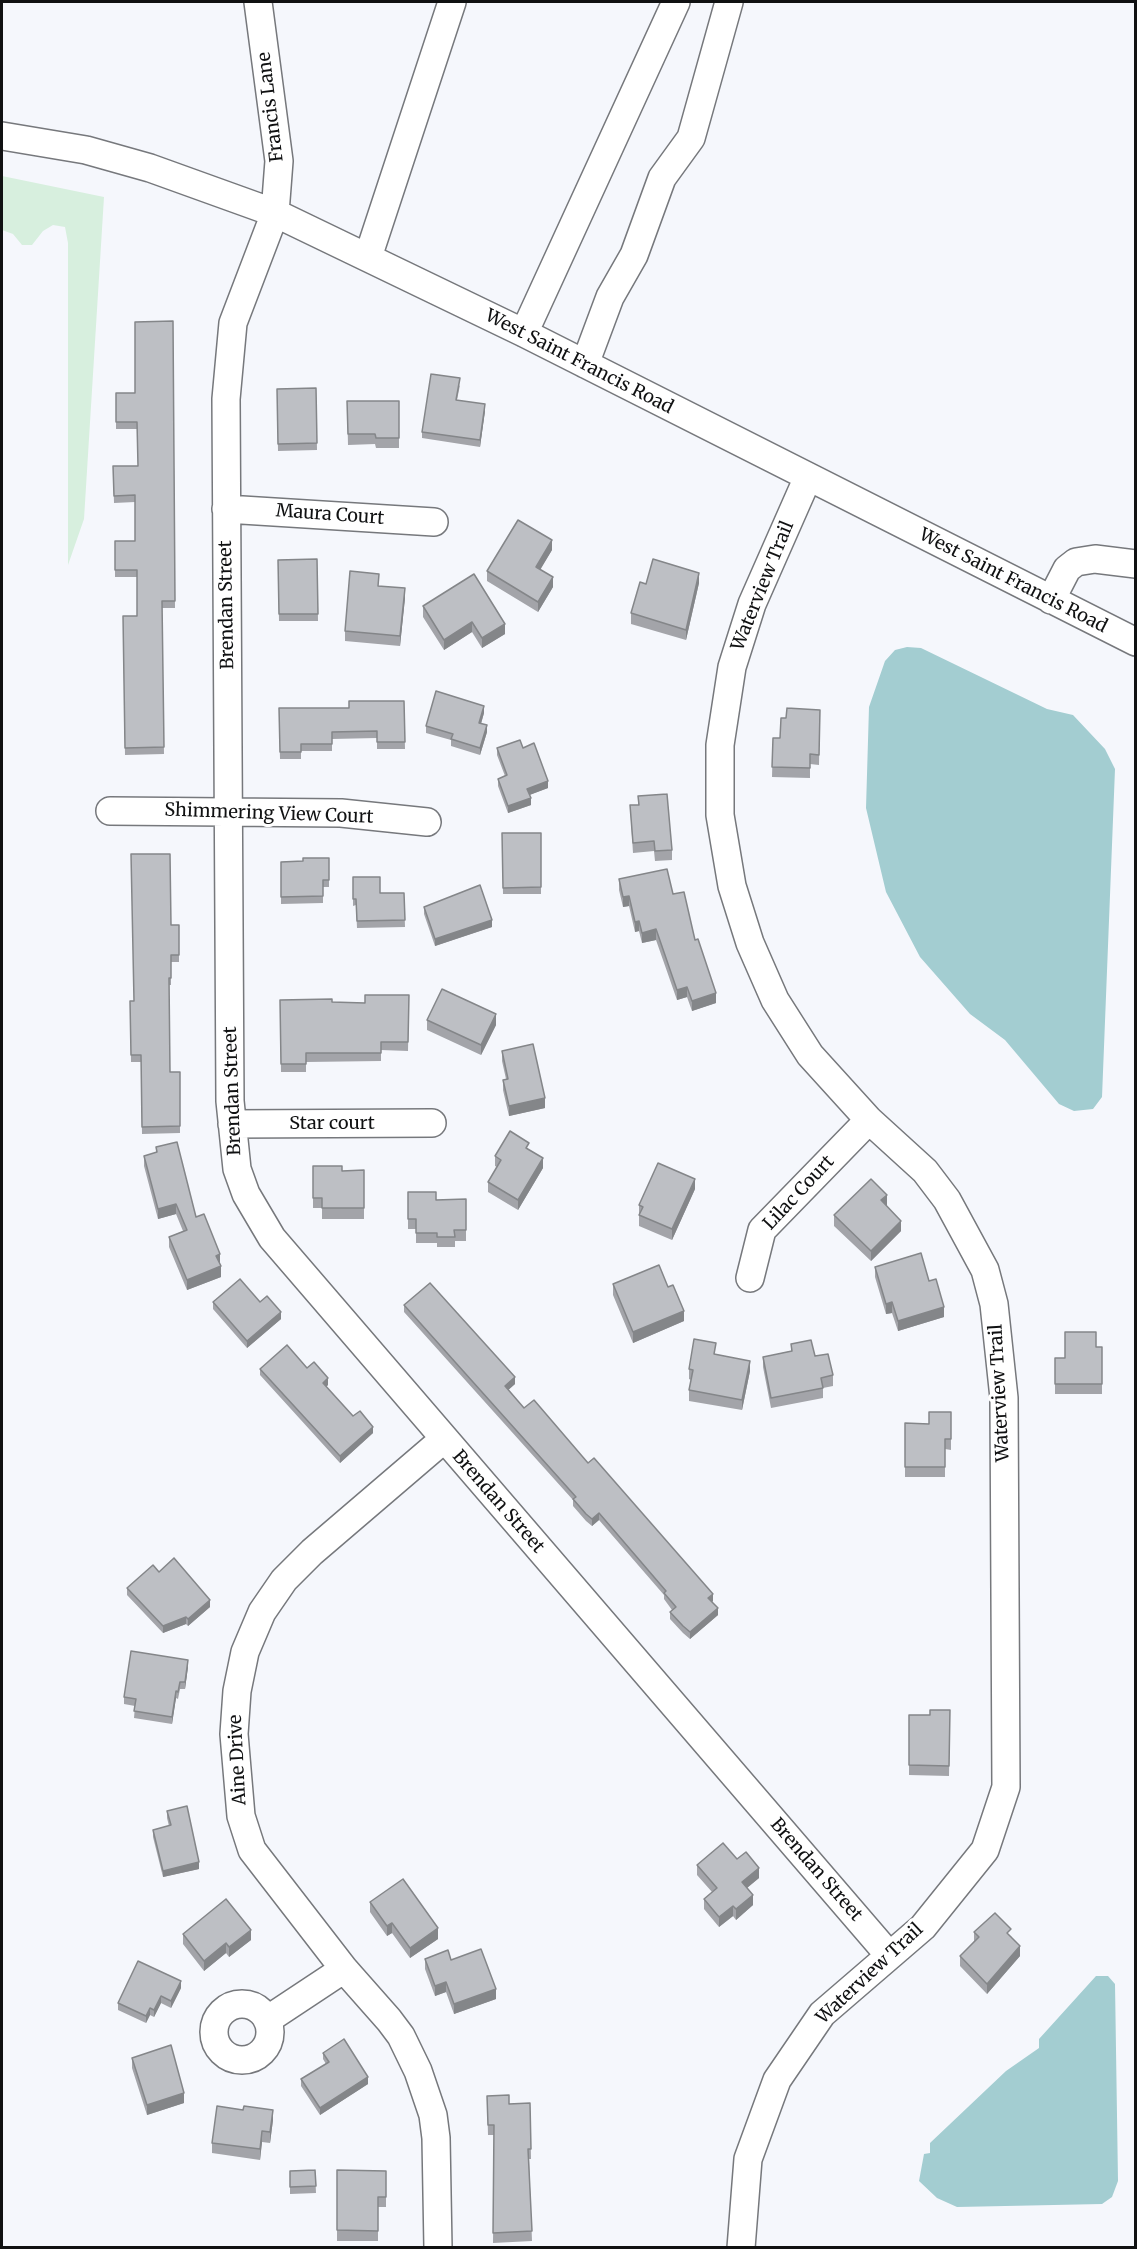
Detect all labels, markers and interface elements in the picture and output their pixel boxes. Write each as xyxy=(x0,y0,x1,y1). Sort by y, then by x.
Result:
street label: Francis Lane xyxy=(254,51,288,163)
street label: West Saint Francis Road xyxy=(481,305,677,419)
street label: Maura Court xyxy=(275,500,385,530)
street label: Waterview Trail xyxy=(727,518,799,654)
street label: West Saint Francis Road xyxy=(915,524,1111,638)
street label: Brendan Street xyxy=(215,540,239,670)
street label: Shimmering View Court xyxy=(164,800,374,828)
street label: Brendan Street xyxy=(220,1026,246,1156)
street label: Star court xyxy=(289,1113,375,1135)
street label: Lilac Court xyxy=(759,1151,839,1235)
street label: Waterview Trail xyxy=(986,1324,1014,1462)
street label: Brendan Street xyxy=(447,1446,549,1558)
street label: Aine Drive xyxy=(225,1714,251,1806)
street label: Brendan Street xyxy=(765,1814,867,1926)
street label: Waterview Trail xyxy=(812,1919,928,2029)

